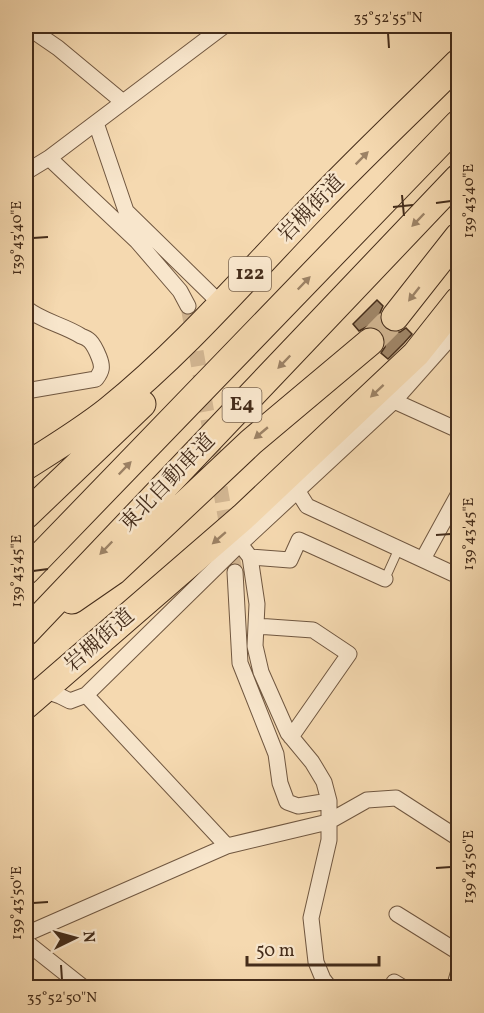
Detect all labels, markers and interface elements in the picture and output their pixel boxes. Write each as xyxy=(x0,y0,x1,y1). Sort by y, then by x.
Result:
text: 35°52'55"N xyxy=(353,8,423,29)
one-way arrow xyxy=(354,152,368,166)
text: 139°43'40"E xyxy=(459,164,480,238)
street label: 岩槻街道 xyxy=(272,169,352,249)
text: 139°43'40"E xyxy=(7,201,28,275)
one-way arrow xyxy=(411,213,425,228)
road number: 122 xyxy=(229,257,271,291)
one-way arrow xyxy=(297,275,311,290)
one-way arrow xyxy=(407,286,420,302)
one-way arrow xyxy=(277,354,291,369)
one-way arrow xyxy=(370,384,385,397)
road number: E4 xyxy=(222,388,262,422)
one-way arrow xyxy=(253,427,269,440)
street label: 東北自動車道 xyxy=(114,428,222,538)
one-way arrow xyxy=(117,462,131,476)
text: 139°43'45"E xyxy=(459,498,480,570)
one-way arrow xyxy=(212,531,227,544)
text: 139°43'45"E xyxy=(7,535,28,607)
one-way arrow xyxy=(99,541,113,555)
street label: 岩槻街道 xyxy=(59,603,141,679)
text: 139°43'50"E xyxy=(459,830,480,904)
text: 139°43'50"E xyxy=(7,866,28,940)
north arrow xyxy=(45,908,105,968)
scale bar xyxy=(247,929,379,967)
text: N xyxy=(76,930,99,944)
text: 50 m xyxy=(256,939,295,964)
text: 35°52'50"N xyxy=(27,988,97,1009)

